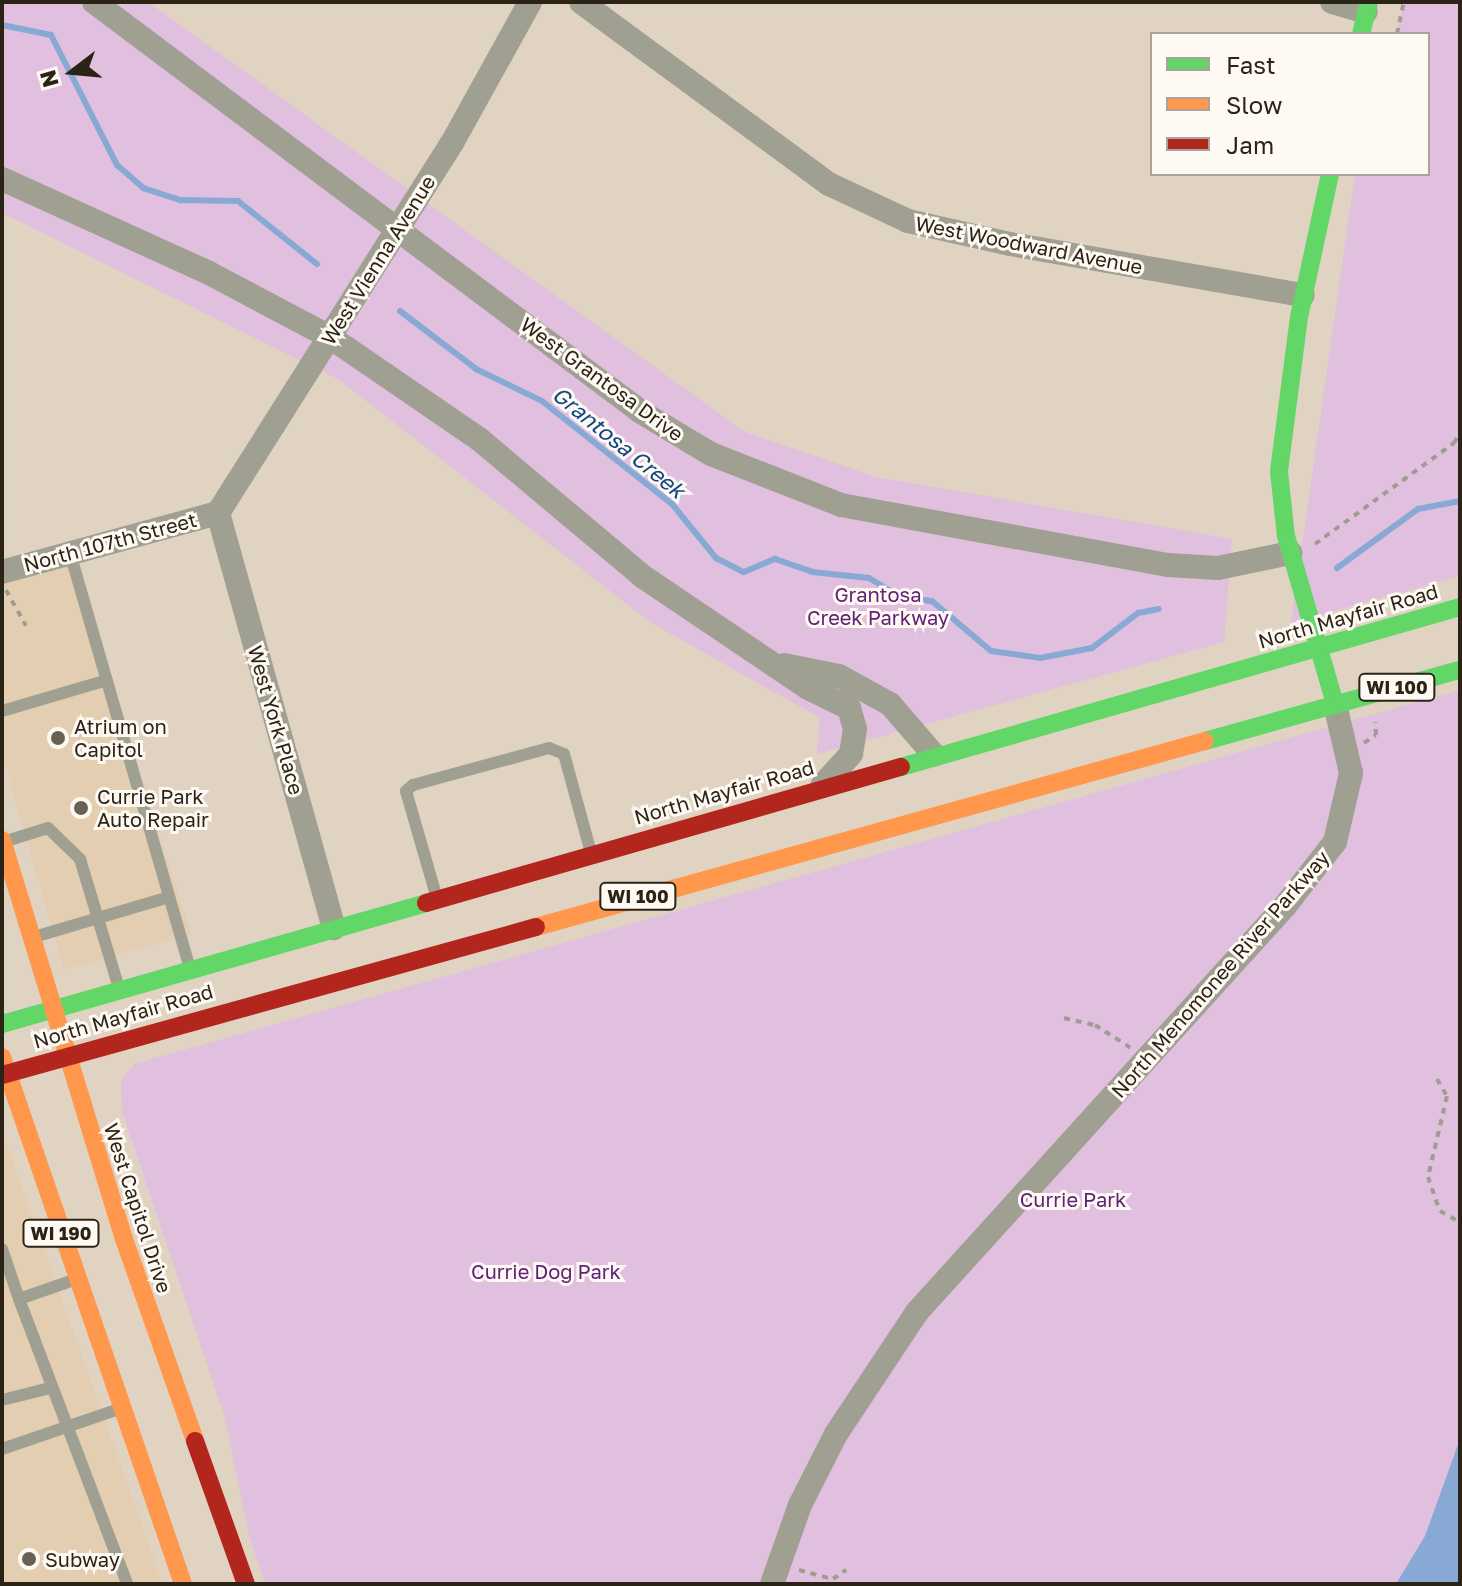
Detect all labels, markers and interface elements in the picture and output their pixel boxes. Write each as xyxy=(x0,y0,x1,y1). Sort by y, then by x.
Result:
north arrow xyxy=(32,32,112,112)
legend xyxy=(1150,32,1430,176)
text: Fast xyxy=(1226,50,1276,79)
text: N xyxy=(33,67,64,91)
text: Slow xyxy=(1226,90,1282,119)
text: Jam xyxy=(1226,130,1274,159)
street label: West Vienna Avenue xyxy=(316,171,440,349)
street label: West Woodward Avenue xyxy=(913,211,1145,279)
street label: West Grantosa Drive xyxy=(516,312,688,446)
water label: Grantosa Creek xyxy=(548,381,690,503)
street label: North 107th Street xyxy=(21,507,199,577)
street label: North Mayfair Road xyxy=(1255,579,1441,653)
park label: Grantosa Creek Parkway xyxy=(807,582,949,629)
street label: West York Place xyxy=(243,643,309,797)
road number: WI 100 xyxy=(1357,673,1437,701)
place label: Atrium on Capitol xyxy=(74,714,167,761)
marker: Atrium on Capitol xyxy=(49,729,67,747)
street label: North Mayfair Road xyxy=(631,755,817,829)
place label: Currie Park Auto Repair xyxy=(97,784,209,831)
marker: Currie Park Auto Repair xyxy=(72,799,90,817)
street label: North Menomonee River Parkway xyxy=(1106,846,1334,1102)
road number: WI 100 xyxy=(598,882,678,910)
street label: North Mayfair Road xyxy=(30,979,216,1053)
street label: West Capitol Drive xyxy=(99,1120,177,1296)
park label: Currie Park xyxy=(1020,1187,1126,1211)
road number: WI 190 xyxy=(21,1219,101,1247)
park label: Currie Dog Park xyxy=(471,1259,621,1283)
place label: Subway xyxy=(45,1547,120,1571)
marker: Subway xyxy=(20,1550,38,1568)

